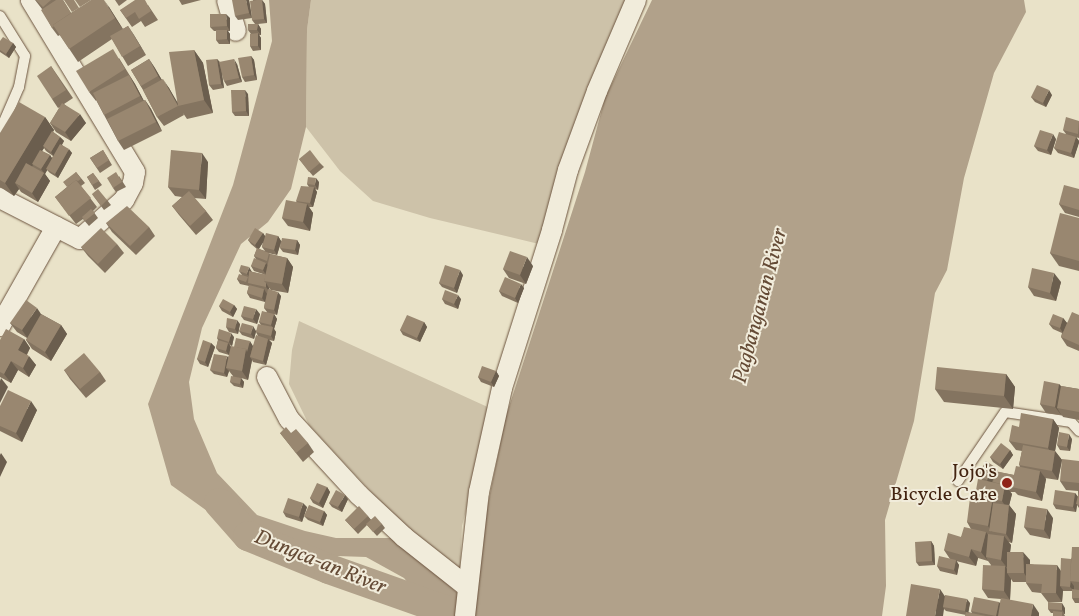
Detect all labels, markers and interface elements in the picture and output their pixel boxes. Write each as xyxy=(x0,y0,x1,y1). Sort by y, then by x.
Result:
water label: Pagbanganan River xyxy=(728,226,794,386)
place label: Jojo's Bicycle Care xyxy=(890,460,997,507)
marker: Jojo's Bicycle Care xyxy=(1001,477,1013,489)
water label: Dungca-an River xyxy=(250,525,390,601)

